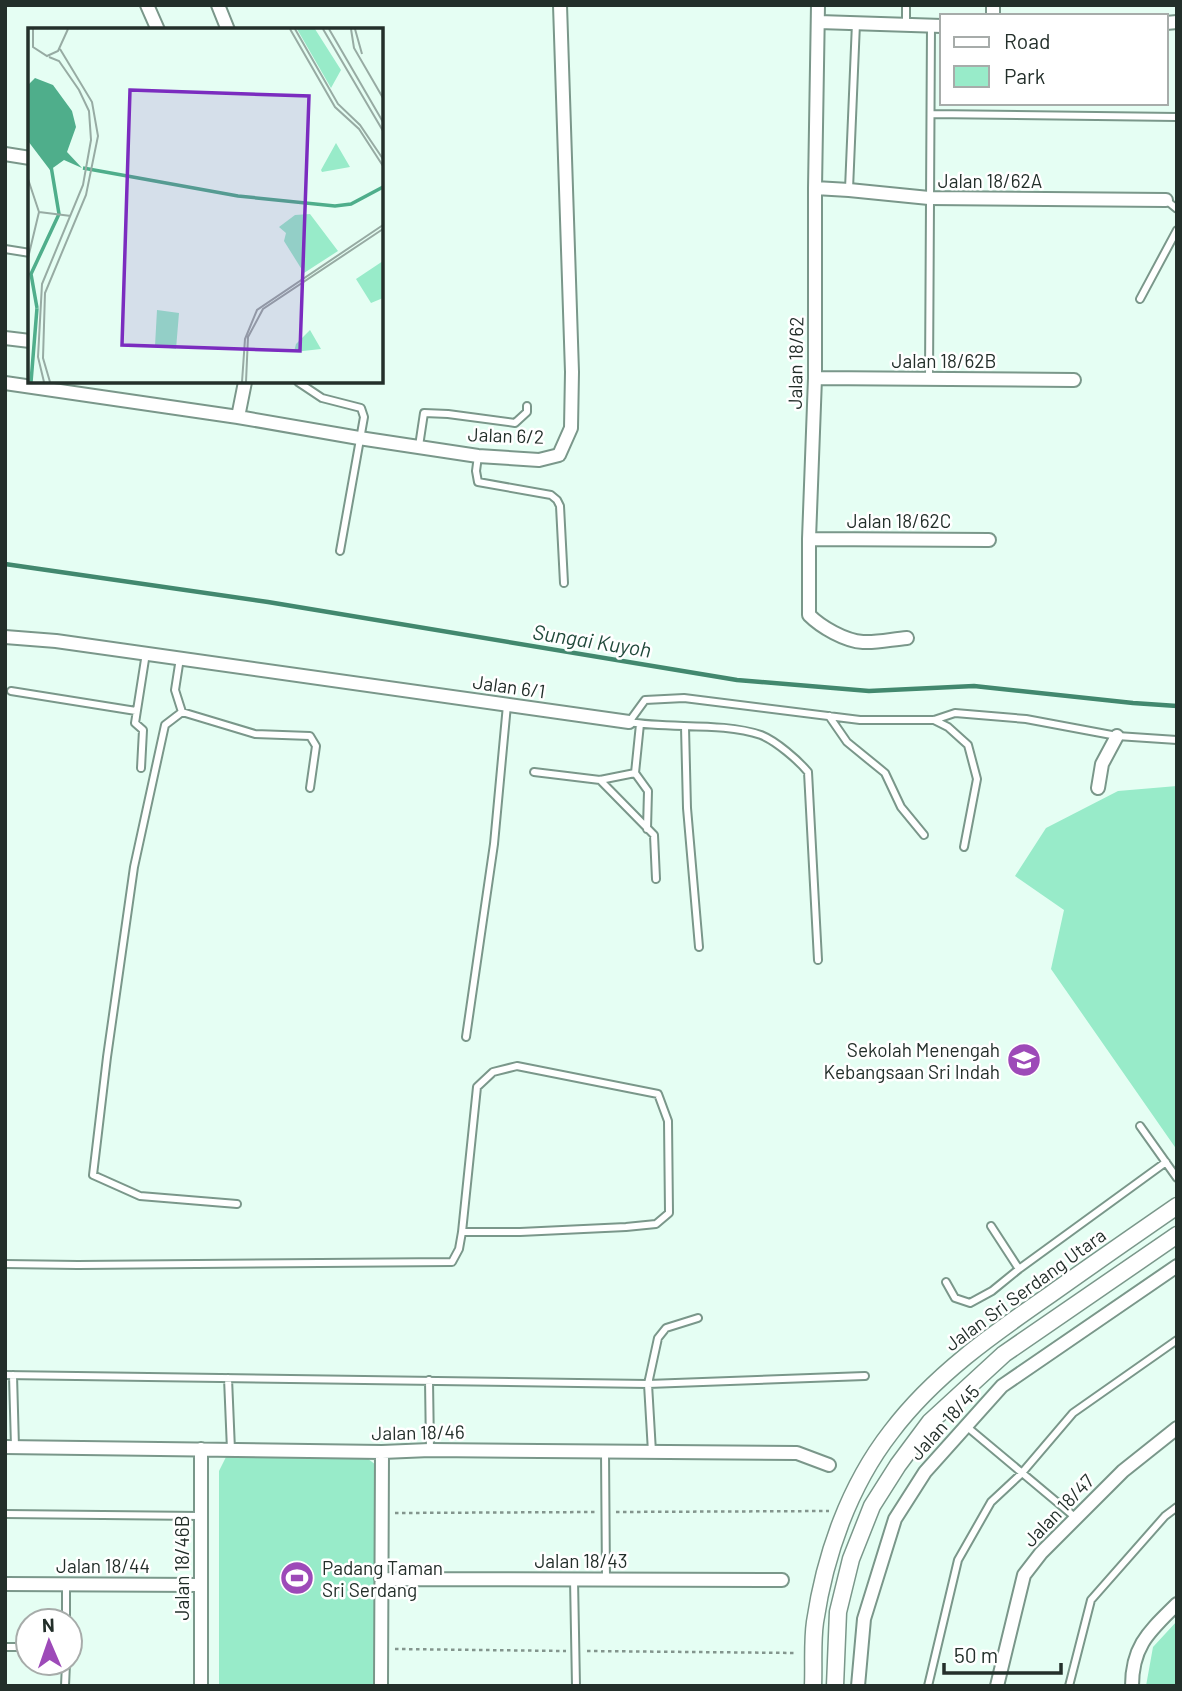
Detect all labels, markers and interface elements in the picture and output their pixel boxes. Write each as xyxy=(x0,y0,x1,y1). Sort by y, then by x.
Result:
legend xyxy=(940,14,1168,105)
inset map xyxy=(28,28,383,383)
text: Road xyxy=(1004,28,1050,53)
text: Park xyxy=(1004,63,1045,88)
street label: Jalan 18/62A xyxy=(938,169,1042,192)
street label: Jalan 18/62 xyxy=(783,316,807,410)
street label: Jalan 18/62B xyxy=(892,349,996,372)
street label: Jalan 6/2 xyxy=(467,422,545,448)
street label: Jalan 18/62C xyxy=(847,509,951,532)
water label: Sungai Kuyoh xyxy=(531,618,653,662)
street label: Jalan 6/1 xyxy=(471,670,547,702)
place label: Sekolah Menengah Kebangsaan Sri Indah xyxy=(824,1038,1000,1083)
school or university icon: Sekolah Menengah Kebangsaan Sri Indah xyxy=(1005,1041,1043,1079)
street label: Jalan Sri Serdang Utara xyxy=(940,1223,1110,1355)
street label: Jalan 18/45 xyxy=(904,1380,984,1464)
street label: Jalan 18/46 xyxy=(371,1420,465,1444)
street label: Jalan 18/47 xyxy=(1018,1469,1098,1551)
street label: Jalan 18/46B xyxy=(170,1515,193,1621)
street label: Jalan 18/43 xyxy=(534,1549,628,1572)
street label: Jalan 18/44 xyxy=(56,1554,150,1577)
place label: Padang Taman Sri Serdang xyxy=(322,1556,443,1601)
sports icon: Padang Taman Sri Serdang xyxy=(278,1559,316,1597)
north arrow xyxy=(14,1607,84,1677)
text: N xyxy=(42,1613,55,1636)
scale bar xyxy=(944,1632,1061,1676)
text: 50 m xyxy=(954,1642,998,1667)

